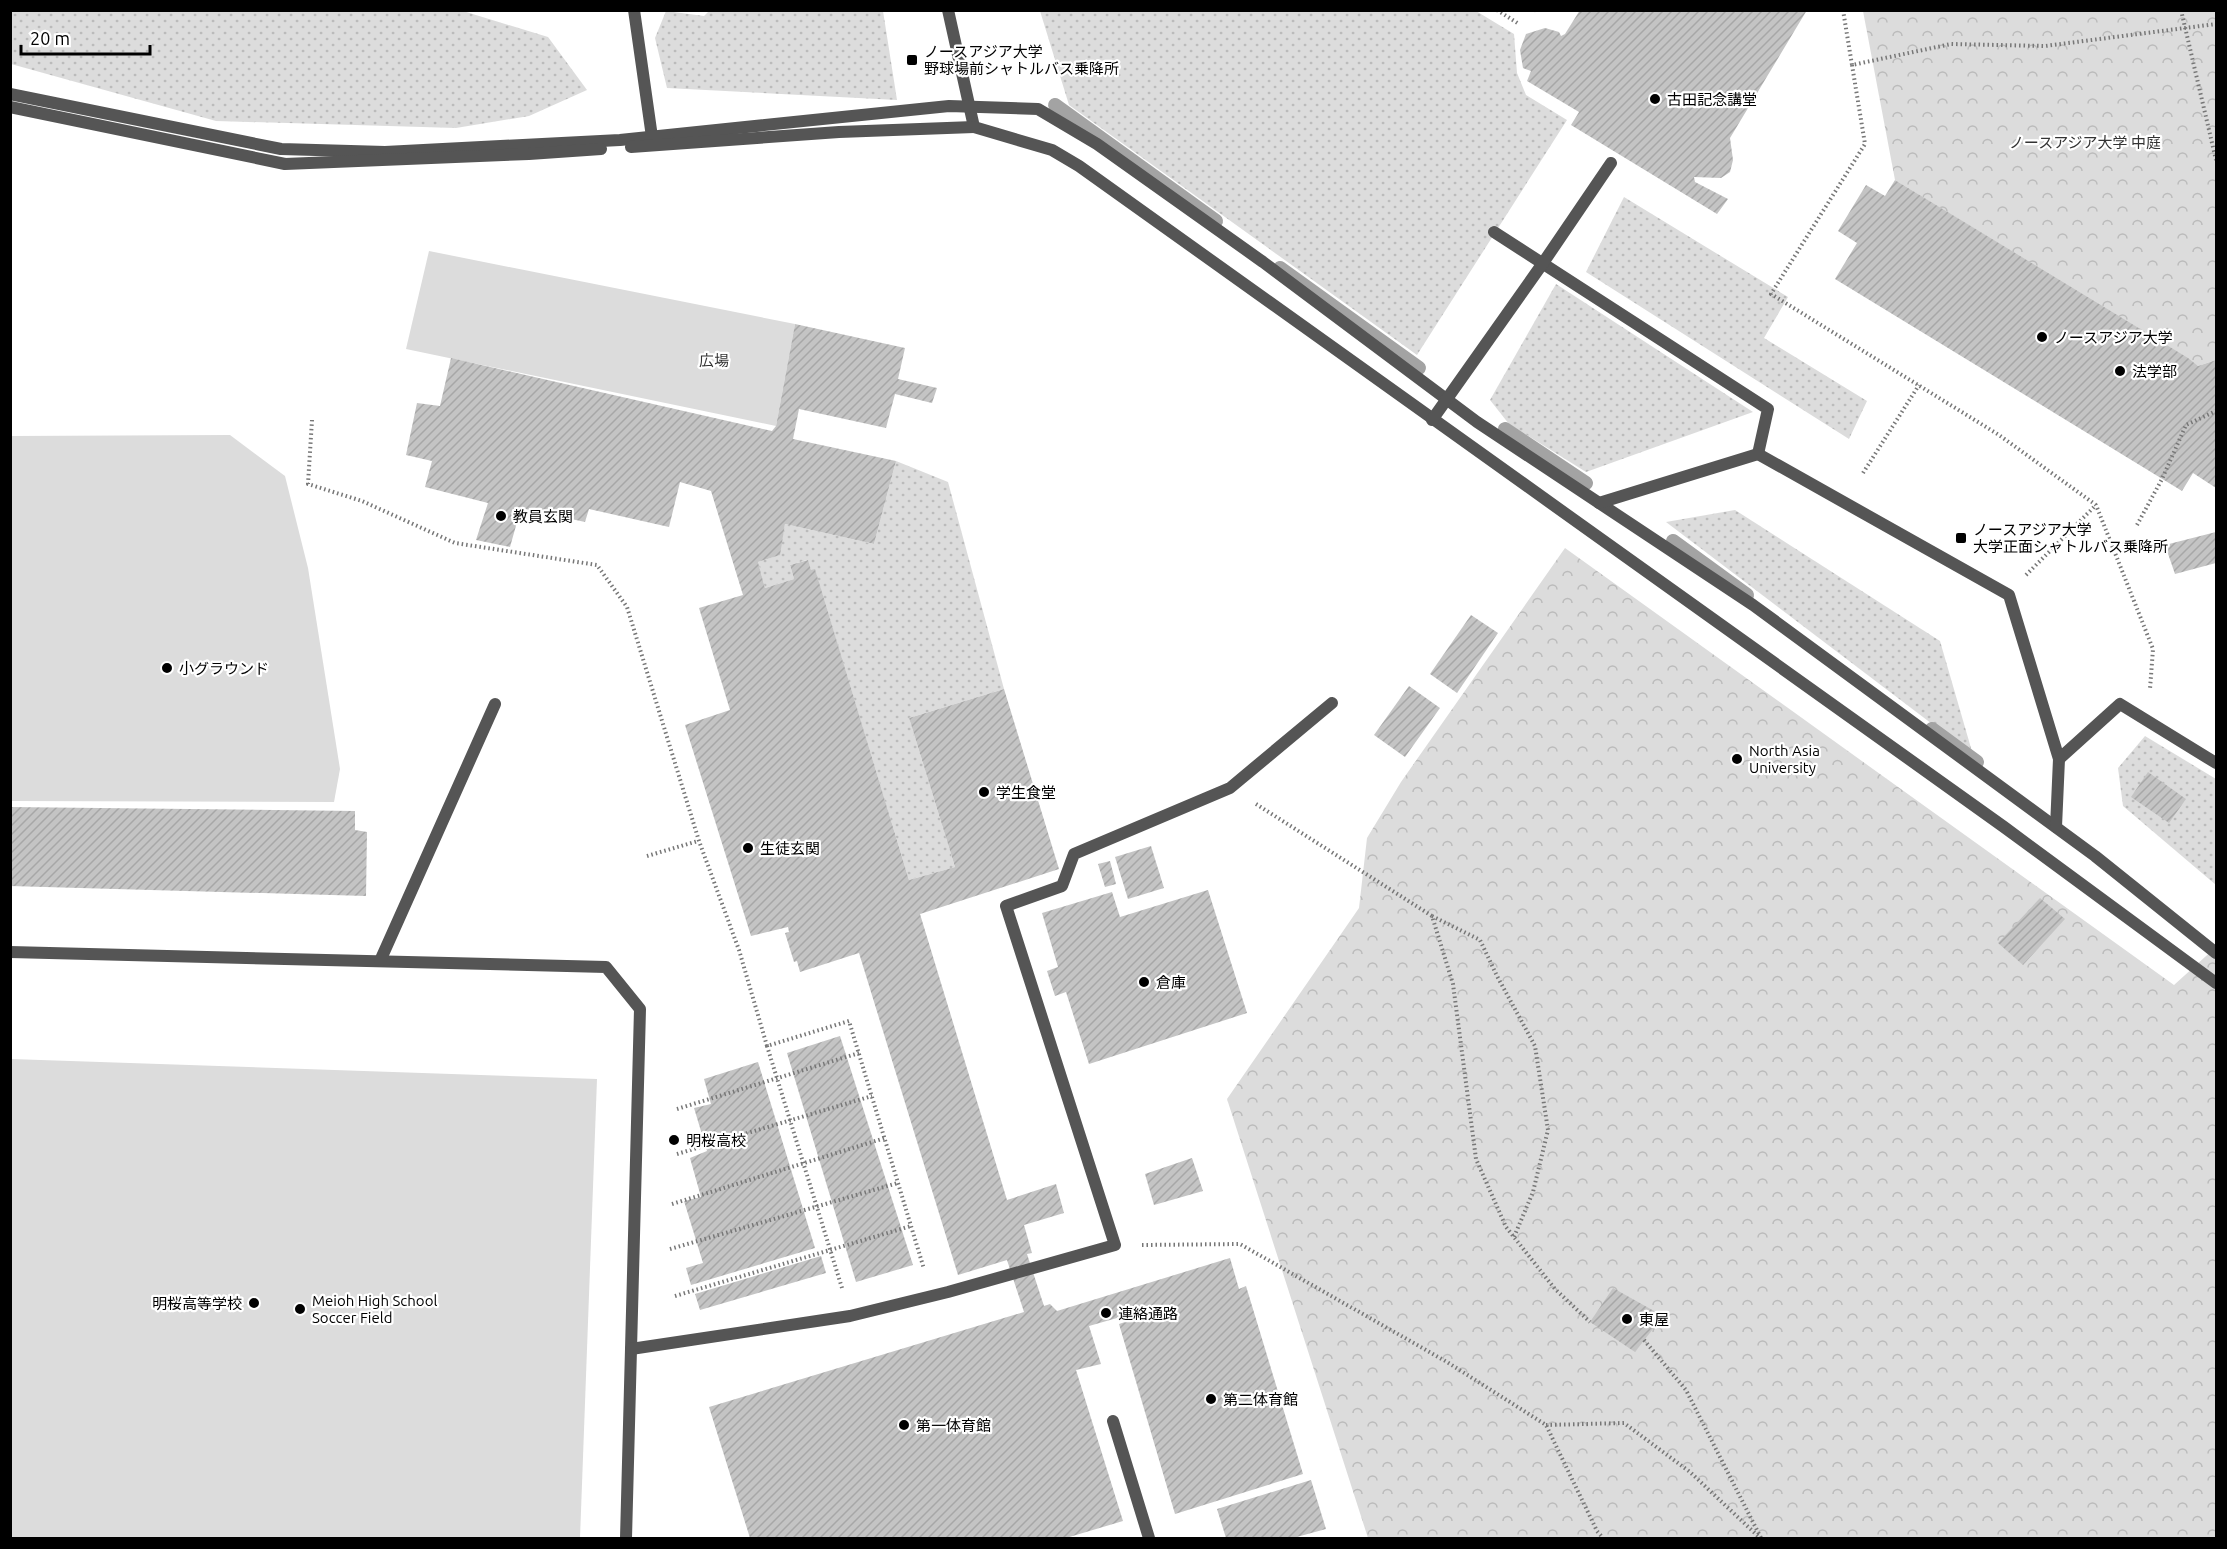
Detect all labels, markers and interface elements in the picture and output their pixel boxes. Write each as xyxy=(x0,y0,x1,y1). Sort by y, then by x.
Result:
scale bar xyxy=(21,18,150,56)
text: 20 m xyxy=(30,28,70,48)
place label: ノースアジア大学 野球場前シャトルバス乗降所 xyxy=(924,43,1119,77)
marker: ノースアジア大学 野球場前シャトルバス乗降所 xyxy=(905,53,919,67)
place label: 古田記念講堂 xyxy=(1667,91,1757,108)
marker: 古田記念講堂 xyxy=(1648,92,1662,106)
park label: ノースアジア大学 中庭 xyxy=(2009,134,2161,151)
place label: ノースアジア大学 xyxy=(2054,329,2173,346)
marker: ノースアジア大学 xyxy=(2035,330,2049,344)
park label: 広場 xyxy=(699,352,729,369)
place label: 法学部 xyxy=(2132,363,2177,380)
marker: 法学部 xyxy=(2113,364,2127,378)
place label: 教員玄関 xyxy=(513,508,573,525)
marker: 教員玄関 xyxy=(494,509,508,523)
place label: ノースアジア大学 大学正面シャトルバス乗降所 xyxy=(1973,521,2168,555)
marker: ノースアジア大学 大学正面シャトルバス乗降所 xyxy=(1954,531,1968,545)
place label: 小グラウンド xyxy=(179,660,269,677)
marker: 小グラウンド xyxy=(160,661,174,675)
place label: North Asia University xyxy=(1749,742,1820,776)
marker: North Asia University xyxy=(1730,752,1744,766)
place label: 学生食堂 xyxy=(996,784,1056,801)
marker: 学生食堂 xyxy=(977,785,991,799)
place label: 生徒玄関 xyxy=(760,840,820,857)
marker: 生徒玄関 xyxy=(741,841,755,855)
place label: 倉庫 xyxy=(1156,974,1186,991)
marker: 倉庫 xyxy=(1137,975,1151,989)
place label: 明桜高校 xyxy=(686,1132,746,1149)
marker: 明桜高校 xyxy=(667,1133,681,1147)
place label: Meioh High School Soccer Field xyxy=(312,1292,437,1326)
place label: 明桜高等学校 xyxy=(152,1295,242,1312)
marker: 明桜高等学校 xyxy=(247,1296,261,1310)
marker: Meioh High School Soccer Field xyxy=(293,1302,307,1316)
place label: 連絡通路 xyxy=(1118,1305,1178,1322)
marker: 連絡通路 xyxy=(1099,1306,1113,1320)
place label: 東屋 xyxy=(1639,1311,1669,1328)
marker: 東屋 xyxy=(1620,1312,1634,1326)
place label: 第二体育館 xyxy=(1223,1391,1298,1408)
marker: 第二体育館 xyxy=(1204,1392,1218,1406)
place label: 第一体育館 xyxy=(916,1417,991,1434)
marker: 第一体育館 xyxy=(897,1418,911,1432)

